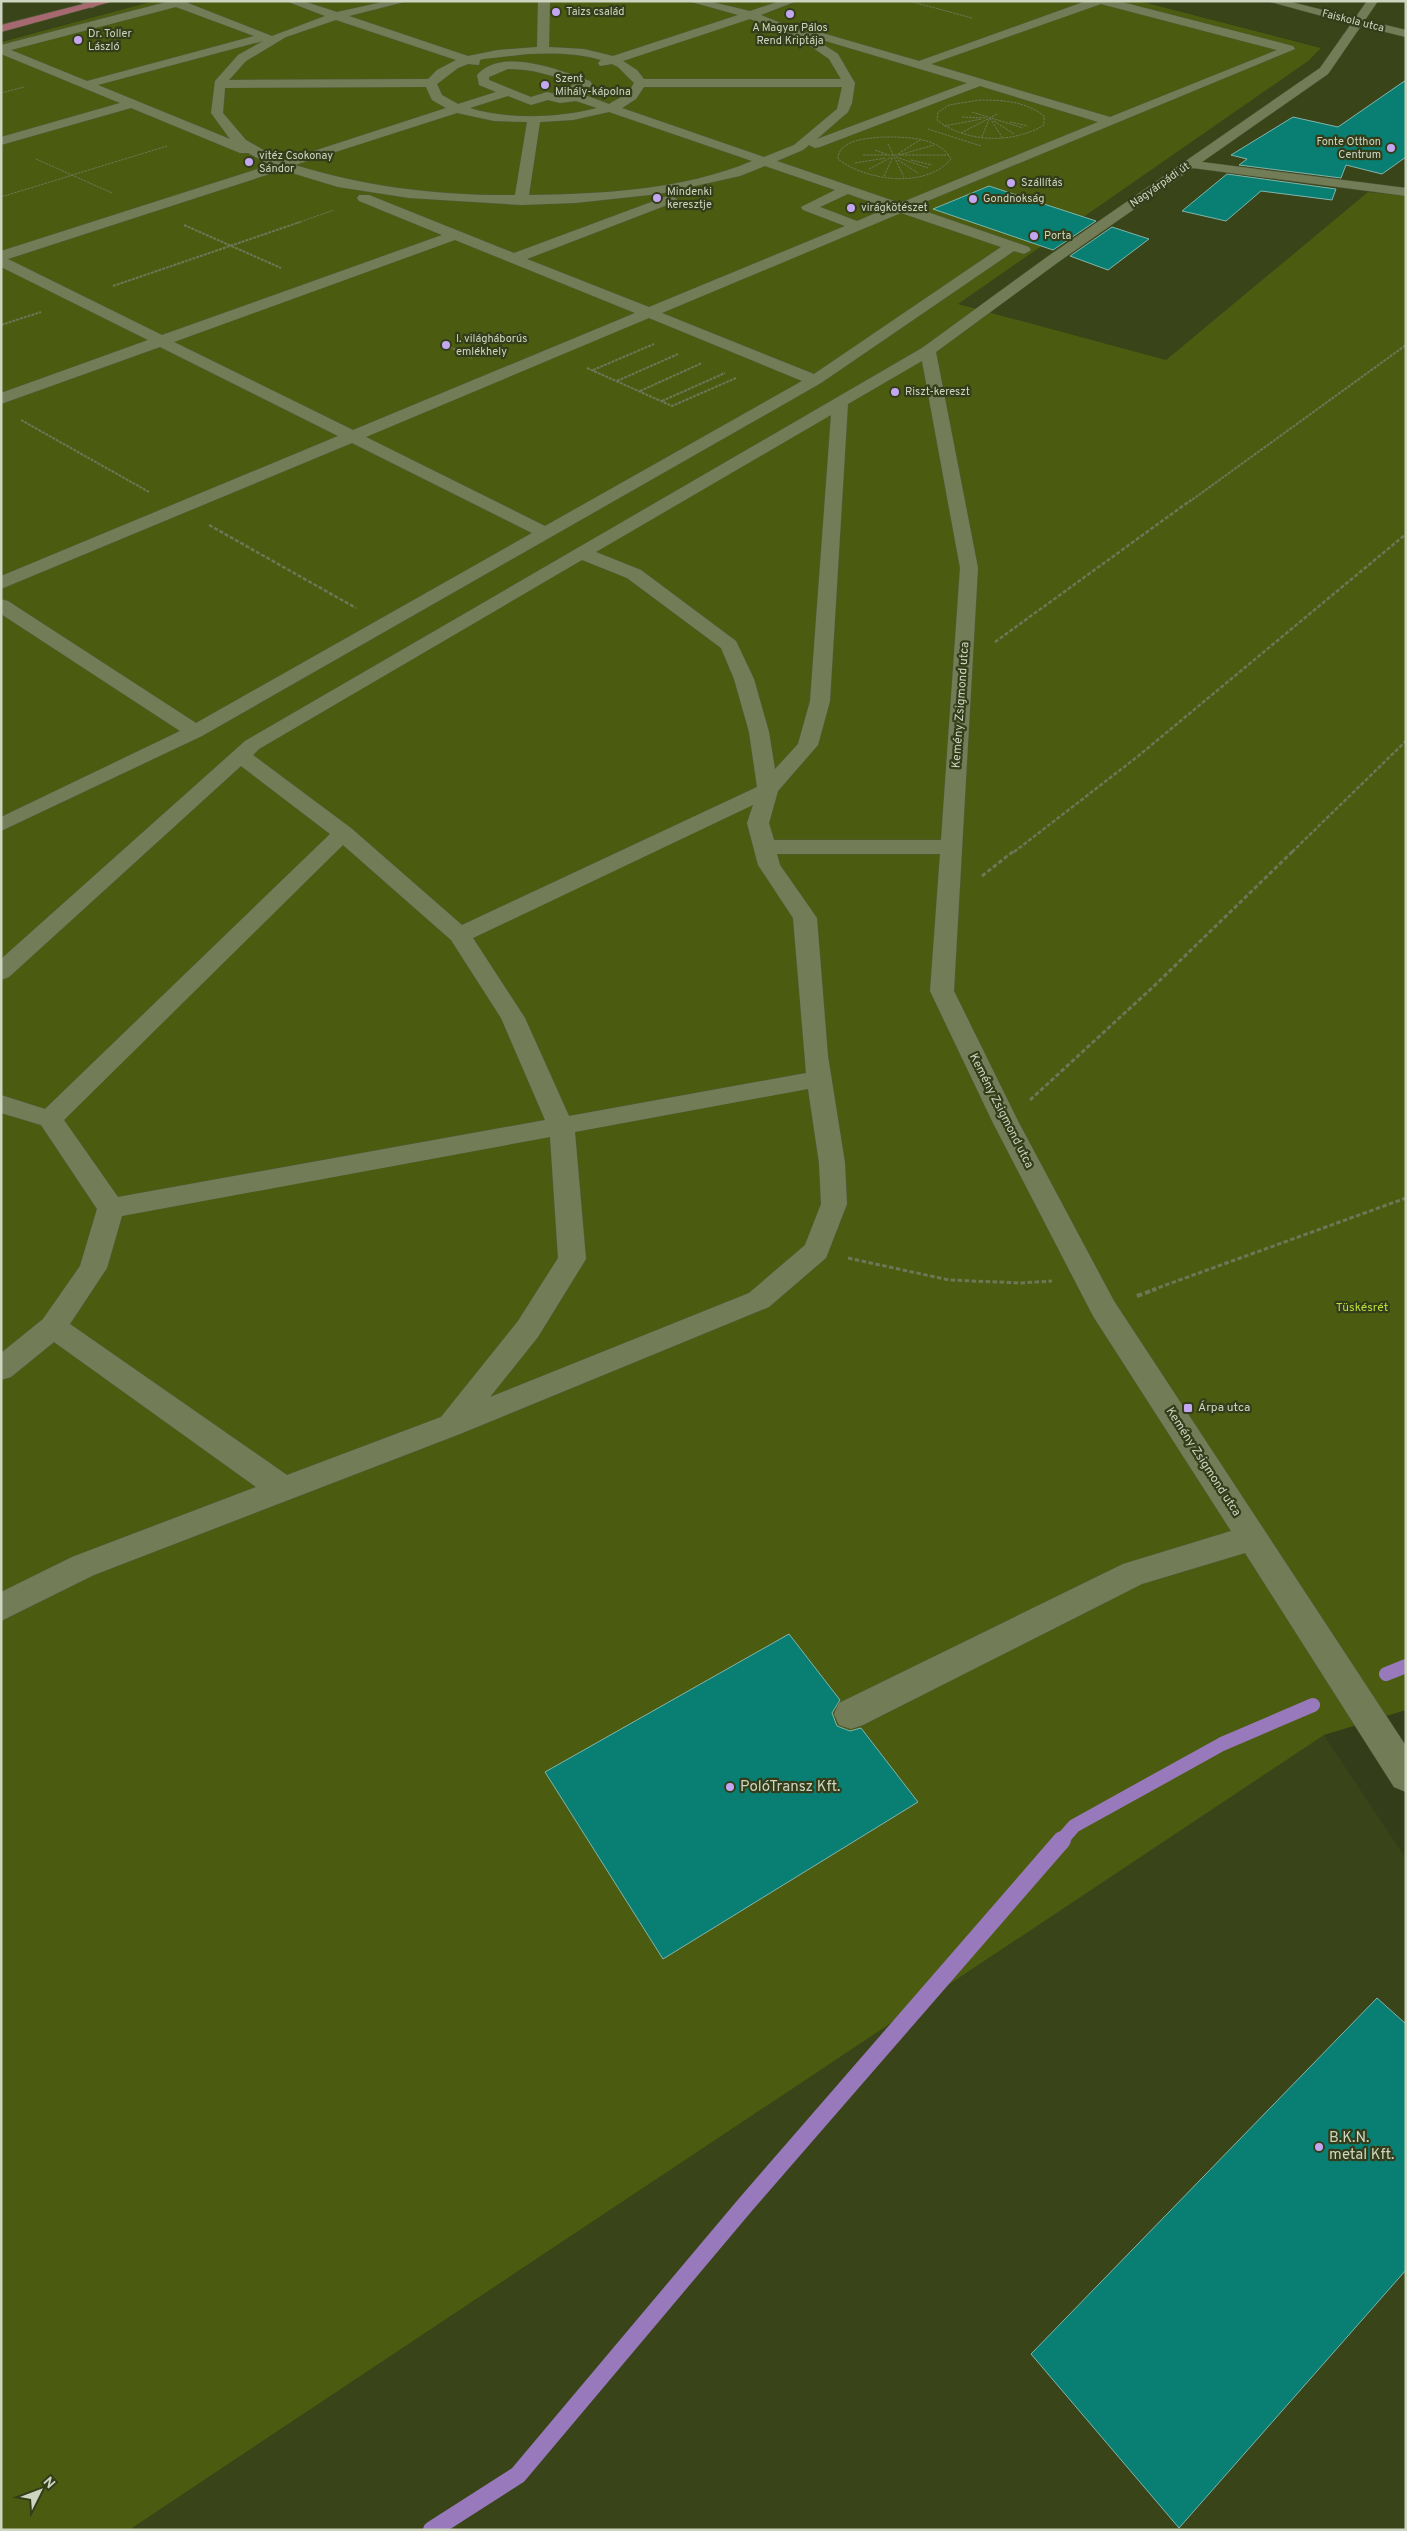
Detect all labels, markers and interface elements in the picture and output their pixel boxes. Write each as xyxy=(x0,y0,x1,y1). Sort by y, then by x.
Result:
place label: Taizs család xyxy=(566,5,625,19)
marker: Taizs család xyxy=(550,6,562,18)
street label: Faiskola utca xyxy=(1321,7,1386,36)
marker: A Magyar Pálos Rend Kriptája xyxy=(784,8,796,20)
place label: A Magyar Pálos Rend Kriptája xyxy=(752,21,828,48)
place label: Dr. Toller László xyxy=(88,27,132,54)
marker: Dr. Toller László xyxy=(72,34,84,46)
place label: Szent Mihály-kápolna xyxy=(555,72,631,99)
marker: Szent Mihály-kápolna xyxy=(539,79,551,91)
place label: Fonte Otthon Centrum xyxy=(1316,135,1381,162)
marker: Fonte Otthon Centrum xyxy=(1385,142,1397,154)
place label: vitéz Csokonay Sándor xyxy=(259,149,333,176)
marker: vitéz Csokonay Sándor xyxy=(243,156,255,168)
street label: Nagyárpádi út xyxy=(1128,159,1192,211)
place label: Szállítás xyxy=(1021,176,1063,190)
marker: Szállítás xyxy=(1005,177,1017,189)
place label: Mindenki keresztje xyxy=(667,185,712,212)
marker: Mindenki keresztje xyxy=(651,192,663,204)
place label: Gondnokság xyxy=(983,192,1044,206)
marker: Gondnokság xyxy=(967,193,979,205)
place label: virágkötészet xyxy=(861,201,928,215)
marker: virágkötészet xyxy=(845,202,857,214)
place label: Porta xyxy=(1044,229,1072,243)
marker: Porta xyxy=(1028,230,1040,242)
place label: I. világháborús emlékhely xyxy=(456,332,527,359)
marker: I. világháborús emlékhely xyxy=(440,339,452,351)
place label: Riszt-kereszt xyxy=(905,385,970,399)
marker: Riszt-kereszt xyxy=(889,386,901,398)
street label: Kemény Zsigmond utca xyxy=(949,641,973,769)
street label: Kemény Zsigmond utca xyxy=(965,1051,1037,1171)
park label: Tüskésrét xyxy=(1336,1300,1388,1316)
place label: Árpa utca xyxy=(1198,1400,1250,1416)
marker: Árpa utca xyxy=(1182,1402,1194,1414)
street label: Kemény Zsigmond utca xyxy=(1162,1404,1244,1520)
place label: PolóTransz Kft. xyxy=(740,1778,840,1797)
marker: PolóTransz Kft. xyxy=(724,1781,736,1793)
place label: B.K.N. metal Kft. xyxy=(1329,2129,1394,2165)
marker: B.K.N. metal Kft. xyxy=(1313,2141,1325,2153)
north arrow xyxy=(15,2466,65,2516)
text: N xyxy=(39,2474,58,2493)

